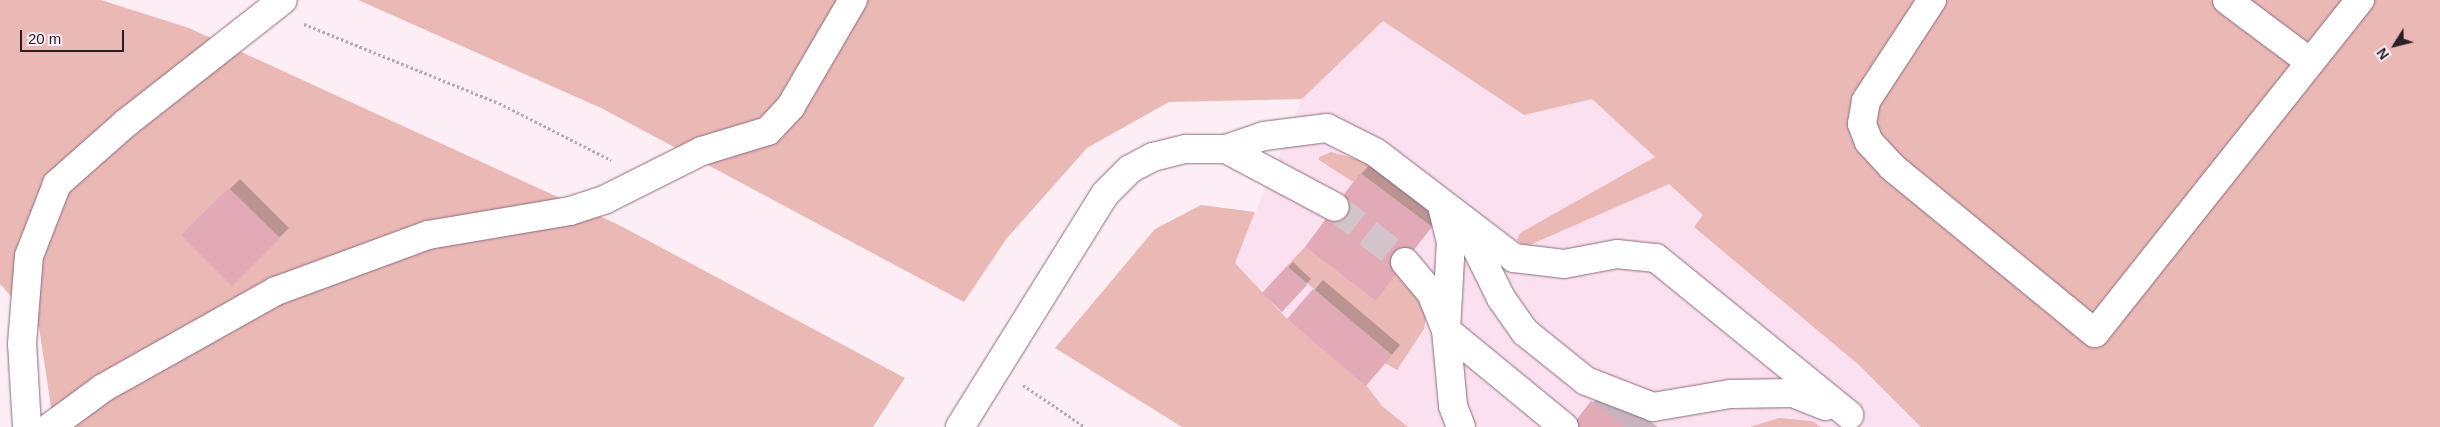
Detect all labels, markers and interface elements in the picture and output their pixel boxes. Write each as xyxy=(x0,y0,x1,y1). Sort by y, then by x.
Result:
scale bar xyxy=(22,20,126,52)
north arrow xyxy=(2370,20,2420,70)
text: 20 m xyxy=(28,30,61,47)
text: N xyxy=(2373,45,2392,63)

